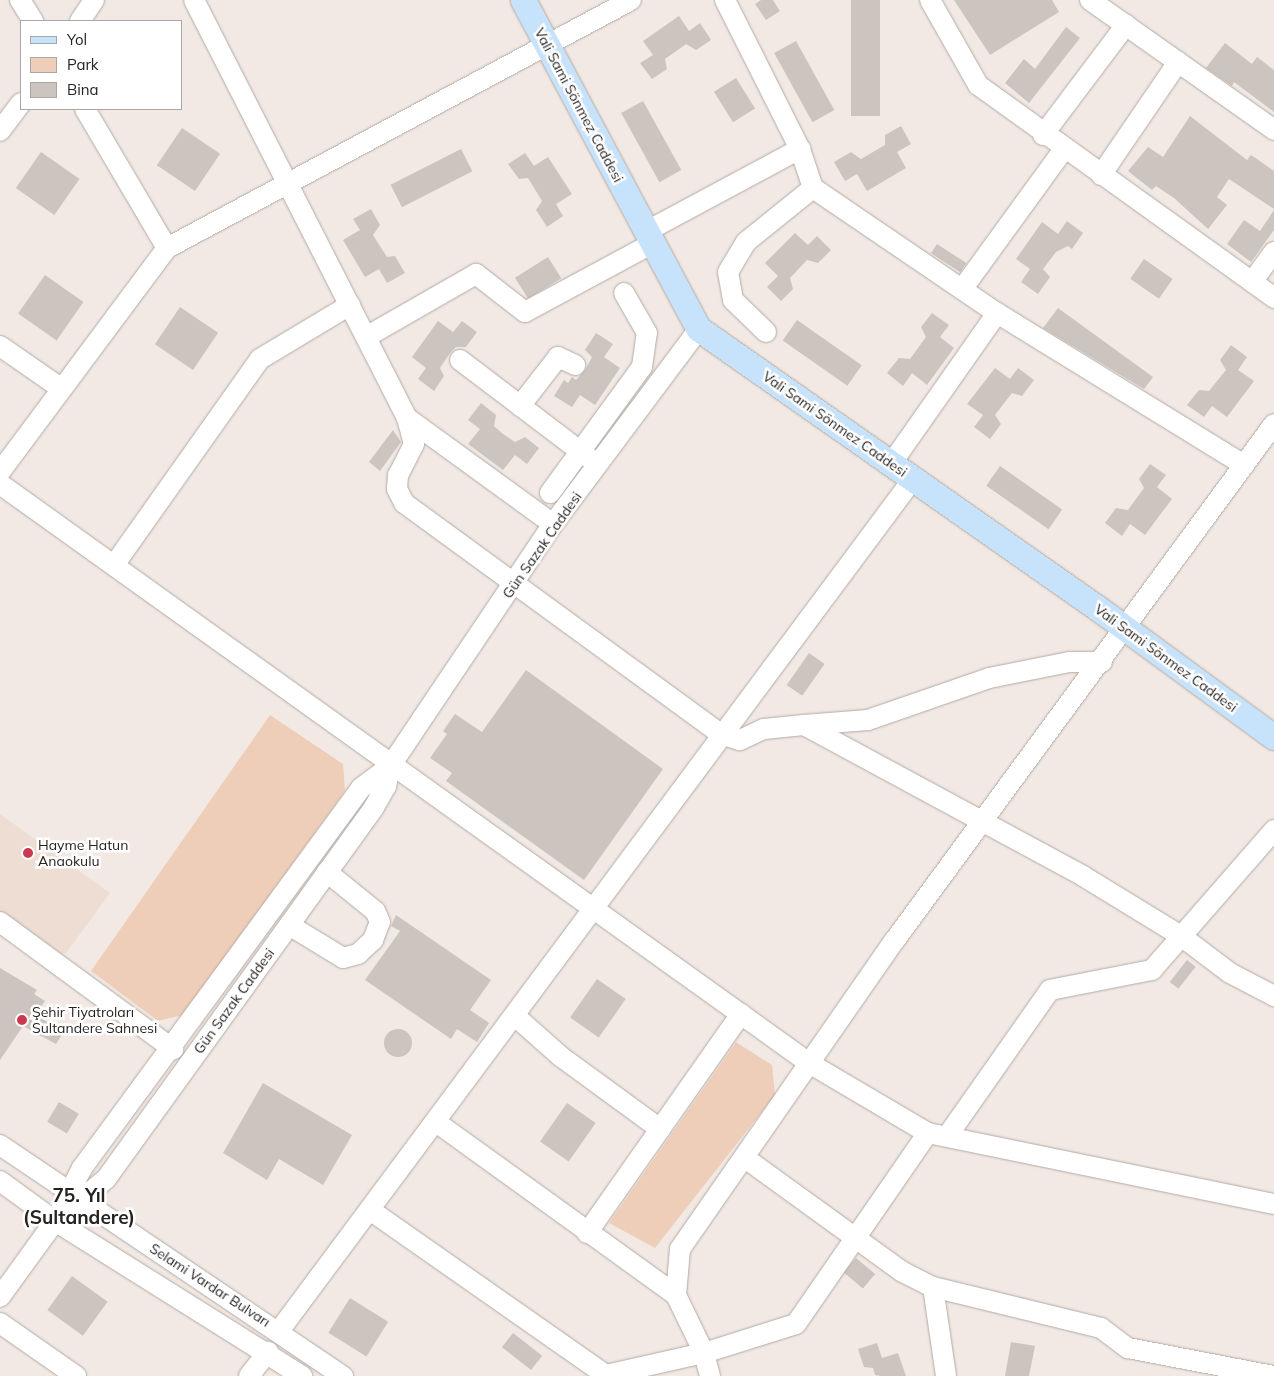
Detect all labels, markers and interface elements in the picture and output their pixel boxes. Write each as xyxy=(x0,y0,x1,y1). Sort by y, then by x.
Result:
legend xyxy=(20,20,182,110)
street label: Vali Sami Sönmez Caddesi xyxy=(531,25,627,185)
text: Yol xyxy=(67,30,87,49)
text: Park xyxy=(67,55,99,74)
text: Bina xyxy=(67,80,99,99)
street label: Vali Sami Sönmez Caddesi xyxy=(760,368,910,480)
street label: Gün Sazak Caddesi xyxy=(499,488,585,602)
street label: Vali Sami Sönmez Caddesi xyxy=(1091,601,1241,715)
place label: Hayme Hatun Anaokulu xyxy=(38,837,128,870)
marker: Hayme Hatun Anaokulu xyxy=(22,847,34,859)
street label: Gün Sazak Caddesi xyxy=(190,945,278,1057)
place label: Şehir Tiyatroları Sultandere Sahnesi xyxy=(32,1004,157,1036)
marker: Şehir Tiyatroları Sultandere Sahnesi xyxy=(16,1014,28,1026)
district label: 75. Yıl (Sultandere) xyxy=(23,1185,135,1229)
street label: Selami Vardar Bulvarı xyxy=(147,1240,273,1330)

